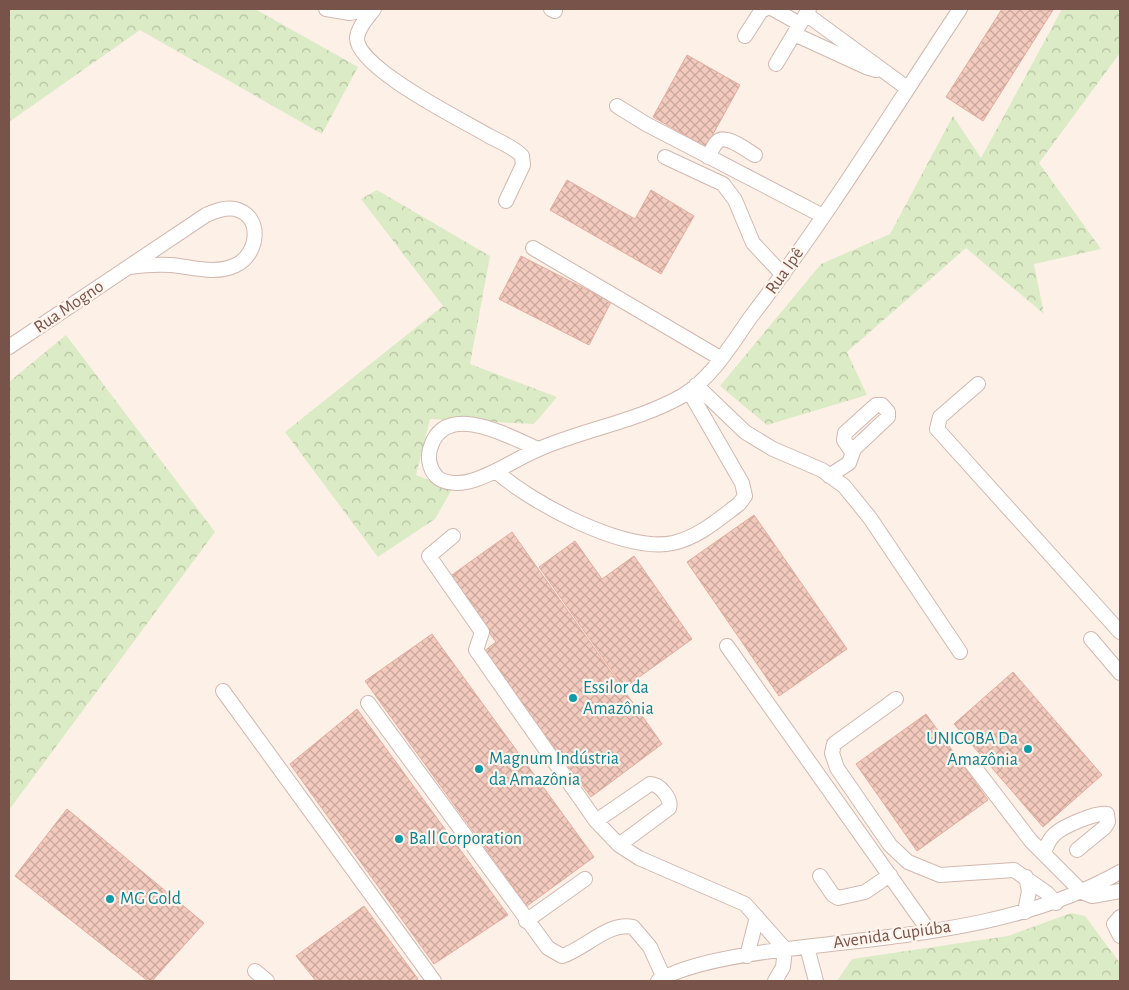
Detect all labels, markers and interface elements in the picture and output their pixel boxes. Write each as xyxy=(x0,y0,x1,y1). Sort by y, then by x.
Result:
street label: Rua Ipê xyxy=(763,244,807,298)
street label: Rua Mogno xyxy=(31,277,107,337)
place label: Essilor da Amazônia xyxy=(583,679,654,718)
marker: Essilor da Amazônia xyxy=(567,692,579,704)
place label: UNICOBA Da Amazônia xyxy=(926,730,1018,769)
marker: UNICOBA Da Amazônia xyxy=(1022,743,1034,755)
place label: Magnum Indústria da Amazônia xyxy=(489,750,619,789)
marker: Magnum Indústria da Amazônia xyxy=(473,763,485,775)
place label: Ball Corporation xyxy=(409,830,522,848)
marker: Ball Corporation xyxy=(393,833,405,845)
place label: MG Gold xyxy=(120,890,181,908)
marker: MG Gold xyxy=(104,893,116,905)
street label: Avenida Cupiúba xyxy=(832,918,952,952)

